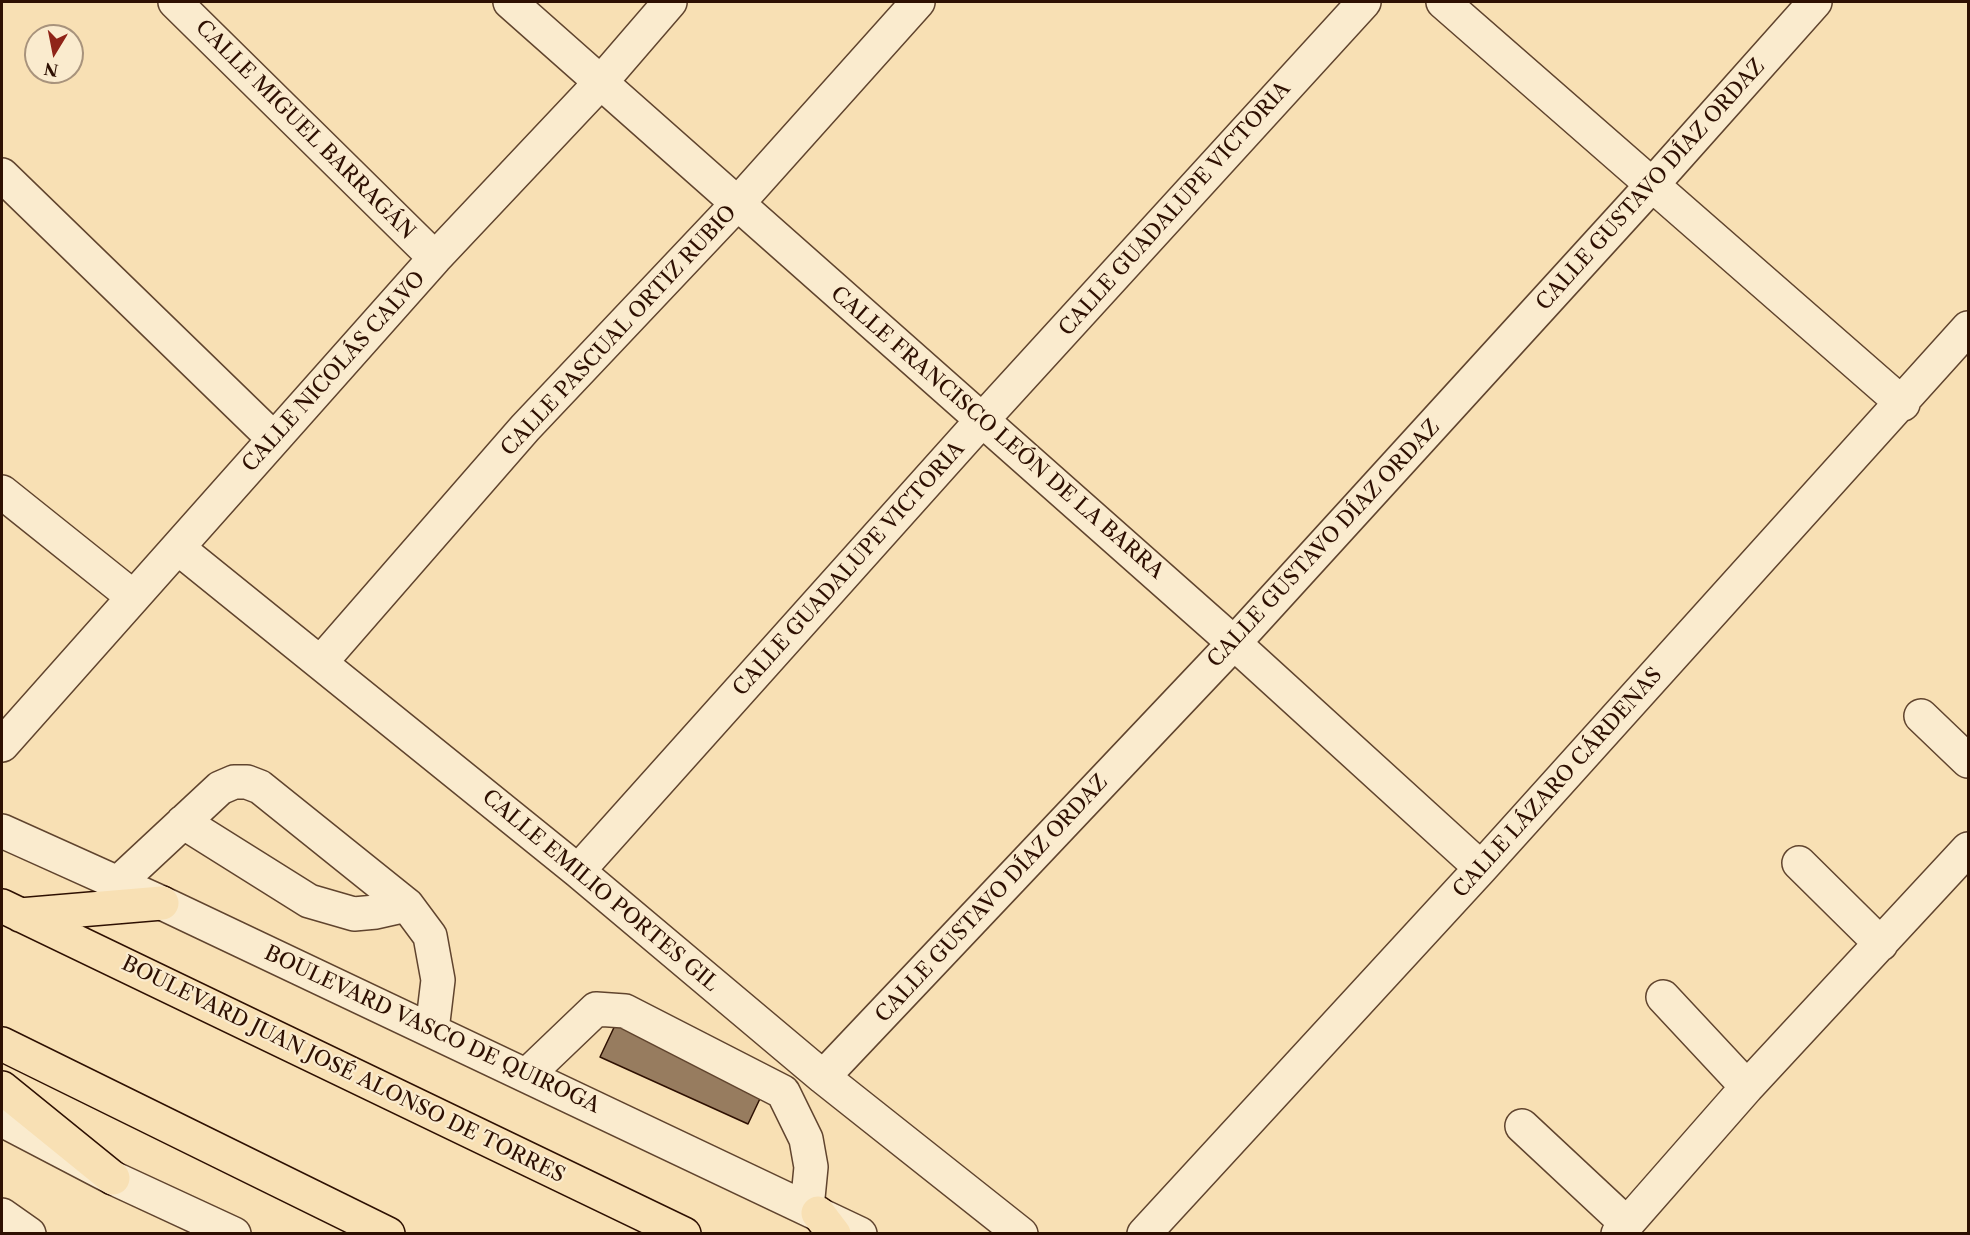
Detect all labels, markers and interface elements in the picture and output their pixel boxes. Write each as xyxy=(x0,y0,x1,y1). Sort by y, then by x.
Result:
street label: CALLE MIGUEL BARRAGÁN xyxy=(190,15,420,245)
north arrow xyxy=(24,24,84,84)
street label: CALLE GUSTAVO DÍAZ ORDAZ xyxy=(1531,54,1771,316)
text: N xyxy=(43,59,60,81)
street label: CALLE GUADALUPE VICTORIA xyxy=(1054,77,1296,341)
street label: CALLE PASCUAL ORTIZ RUBIO xyxy=(496,200,742,462)
street label: CALLE NICOLÁS CALVO xyxy=(237,267,431,477)
street label: CALLE FRANCISCO LEÓN DE LA BARRA xyxy=(825,281,1169,585)
street label: CALLE GUSTAVO DÍAZ ORDAZ xyxy=(1202,415,1446,673)
street label: CALLE GUADALUPE VICTORIA xyxy=(728,437,970,701)
street label: CALLE LÁZARO CÁRDENAS xyxy=(1448,663,1668,903)
street label: CALLE GUSTAVO DÍAZ ORDAZ xyxy=(870,770,1114,1028)
street label: CALLE EMILIO PORTES GIL xyxy=(477,785,723,997)
street label: BOULEVARD VASCO DE QUIROGA xyxy=(260,941,604,1119)
street label: BOULEVARD JUAN JOSÉ ALONSO DE TORRES xyxy=(117,951,569,1189)

